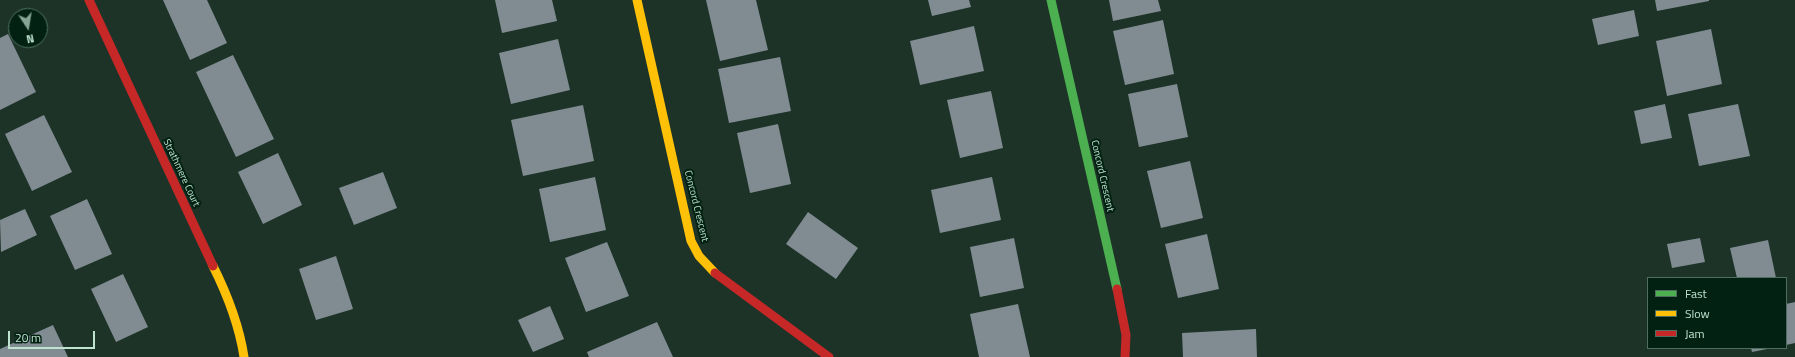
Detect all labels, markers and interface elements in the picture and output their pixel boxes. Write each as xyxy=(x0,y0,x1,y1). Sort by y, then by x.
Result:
north arrow xyxy=(8,8,48,48)
text: N xyxy=(25,30,36,47)
street label: Strathmere Court xyxy=(160,137,202,209)
street label: Concord Crescent xyxy=(1088,139,1116,213)
street label: Concord Crescent xyxy=(681,169,711,243)
legend xyxy=(1647,277,1787,349)
text: Fast xyxy=(1685,284,1707,303)
text: Slow xyxy=(1685,304,1710,323)
scale bar xyxy=(10,323,97,349)
text: Jam xyxy=(1685,324,1705,343)
text: 20 m xyxy=(15,328,41,347)

